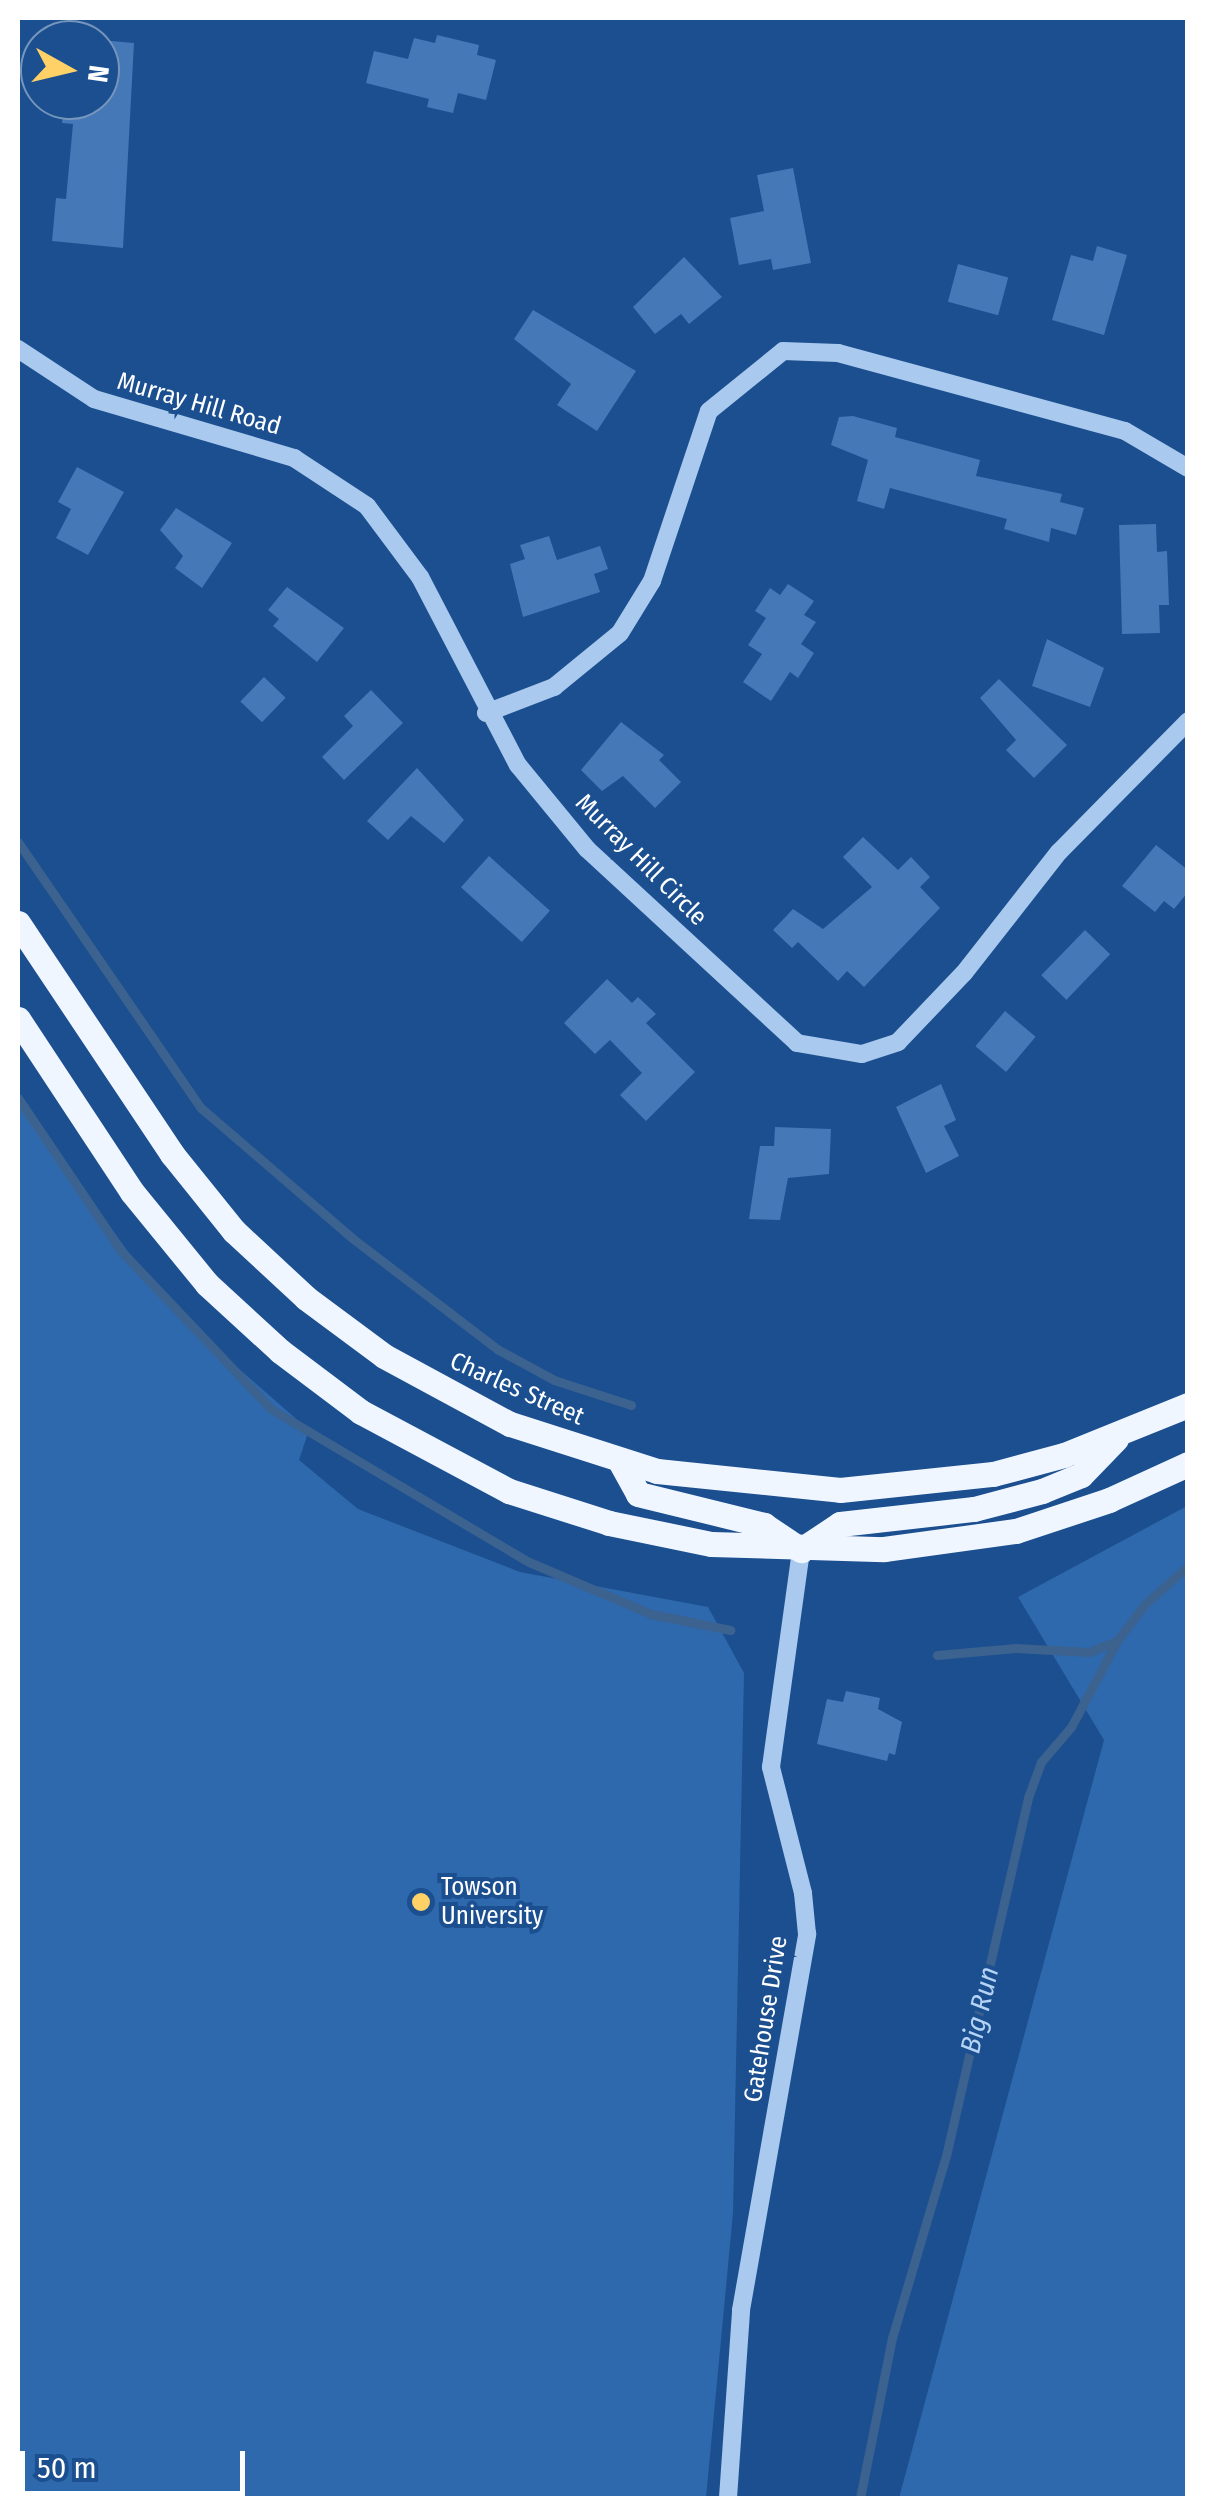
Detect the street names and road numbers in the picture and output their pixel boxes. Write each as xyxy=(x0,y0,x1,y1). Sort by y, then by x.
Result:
street label: Murray Hill Road xyxy=(114,366,284,442)
street label: Murray Hill Circle xyxy=(569,788,713,932)
street label: Charles Street xyxy=(445,1346,589,1432)
street label: Gatehouse Drive xyxy=(738,1934,794,2104)

